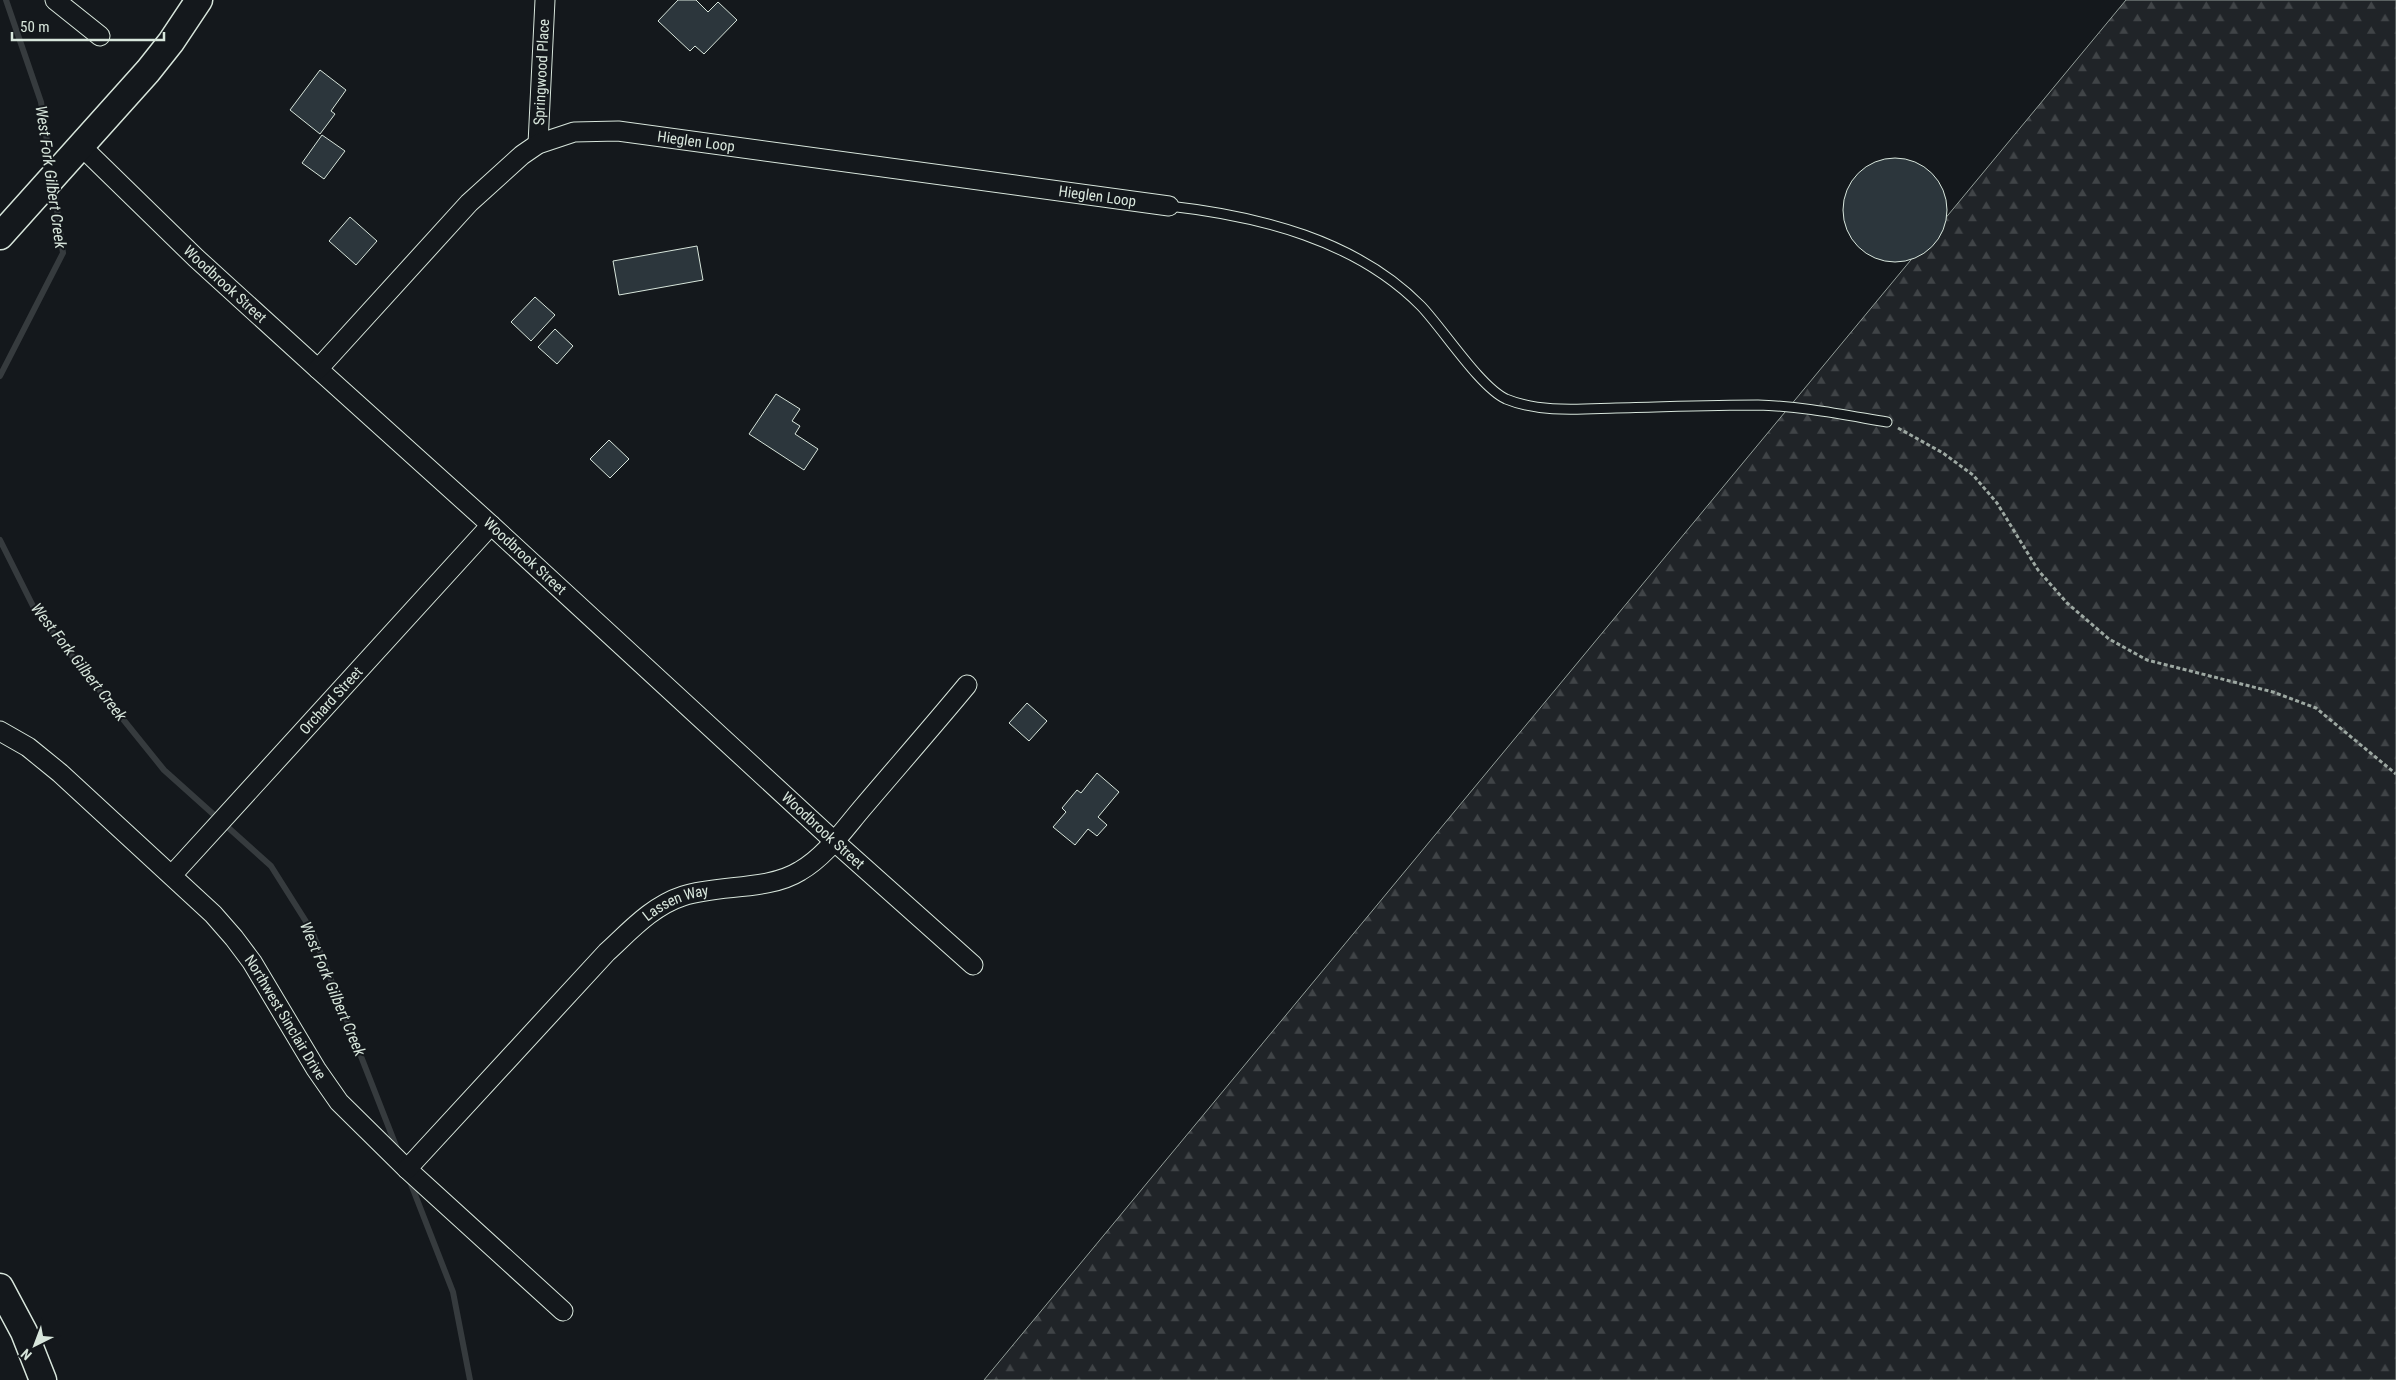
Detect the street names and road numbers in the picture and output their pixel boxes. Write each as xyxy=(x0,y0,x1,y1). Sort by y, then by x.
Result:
street label: Springwood Place xyxy=(530,18,553,126)
street label: Hieglen Loop xyxy=(656,127,736,156)
street label: Hieglen Loop xyxy=(1057,182,1137,210)
street label: Woodbrook Street xyxy=(180,242,270,327)
street label: Woodbrook Street xyxy=(480,514,570,599)
street label: Orchard Street xyxy=(296,663,366,738)
street label: Woodbrook Street xyxy=(778,788,868,873)
street label: Lassen Way xyxy=(639,881,710,925)
street label: Northwest Sinclair Drive xyxy=(241,951,330,1083)

